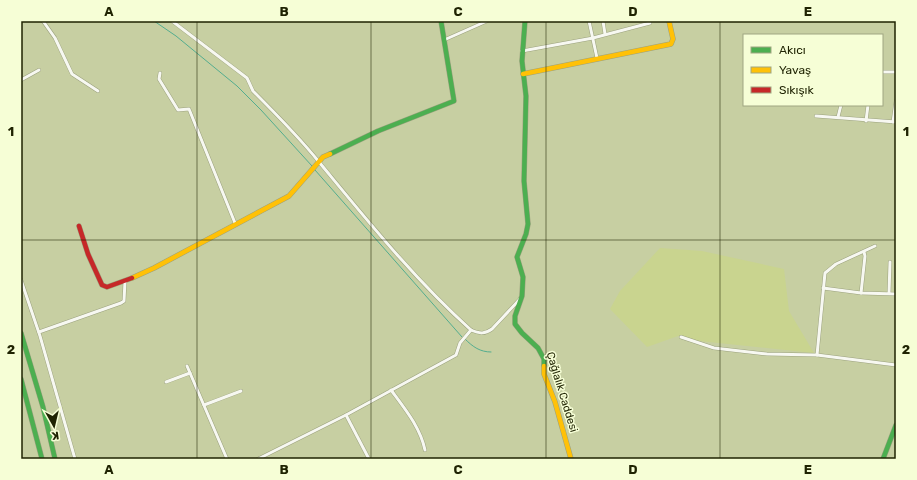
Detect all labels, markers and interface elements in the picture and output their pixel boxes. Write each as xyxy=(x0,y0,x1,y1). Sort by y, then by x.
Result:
text: A xyxy=(104,4,114,19)
text: B xyxy=(279,4,289,19)
text: C xyxy=(453,4,463,19)
text: D xyxy=(628,4,638,19)
text: E xyxy=(804,4,812,19)
legend xyxy=(743,34,883,106)
text: Akıcı xyxy=(779,43,806,57)
text: Yavaş xyxy=(779,63,811,77)
text: Sıkışık xyxy=(779,83,814,97)
text: 1 xyxy=(8,124,14,139)
text: 1 xyxy=(903,124,909,139)
text: 2 xyxy=(7,342,15,357)
text: 2 xyxy=(902,342,910,357)
street label: Çağlalık Caddesi xyxy=(544,350,580,434)
north arrow xyxy=(34,406,74,446)
text: K xyxy=(50,428,60,442)
text: A xyxy=(104,462,114,477)
text: B xyxy=(279,462,289,477)
text: C xyxy=(453,462,463,477)
text: D xyxy=(628,462,638,477)
text: E xyxy=(804,462,812,477)

